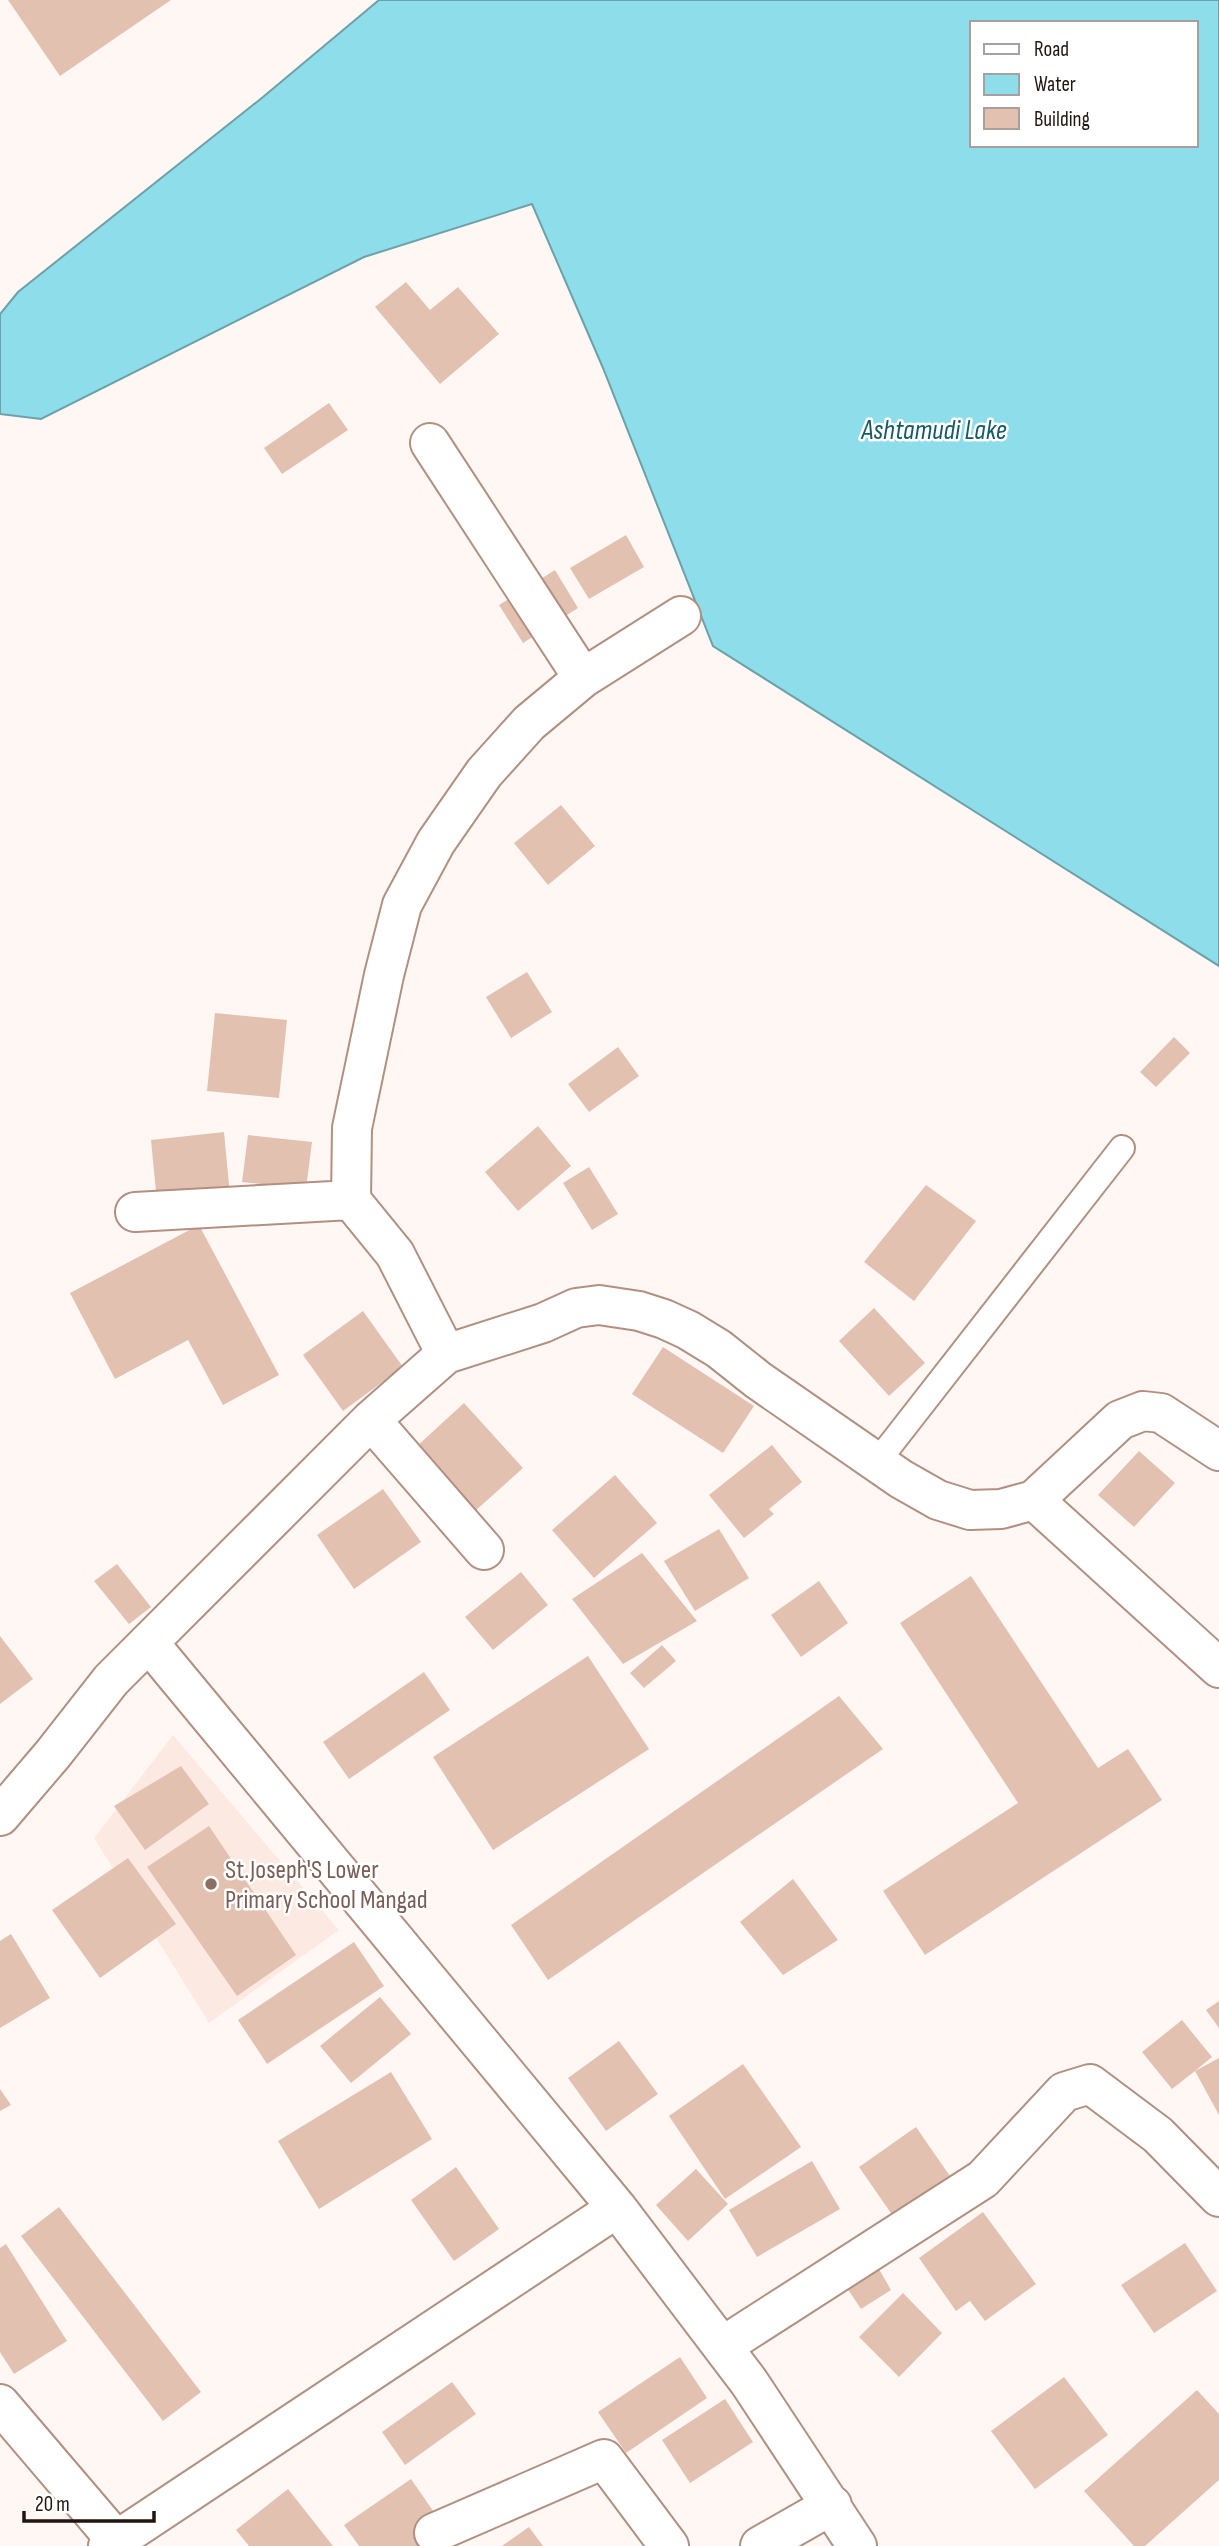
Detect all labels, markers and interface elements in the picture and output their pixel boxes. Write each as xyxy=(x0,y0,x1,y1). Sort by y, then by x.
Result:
legend xyxy=(970,21,1198,147)
text: Road xyxy=(1034,37,1069,62)
text: Water xyxy=(1034,72,1076,97)
text: Building xyxy=(1034,107,1090,132)
water label: Ashtamudi Lake xyxy=(860,414,1007,447)
place label: St.Joseph'S Lower Primary School Mangad xyxy=(225,1855,428,1916)
marker: St.Joseph'S Lower Primary School Mangad xyxy=(203,1876,219,1892)
scale bar xyxy=(24,2480,154,2524)
text: 20 m xyxy=(35,2492,70,2517)

